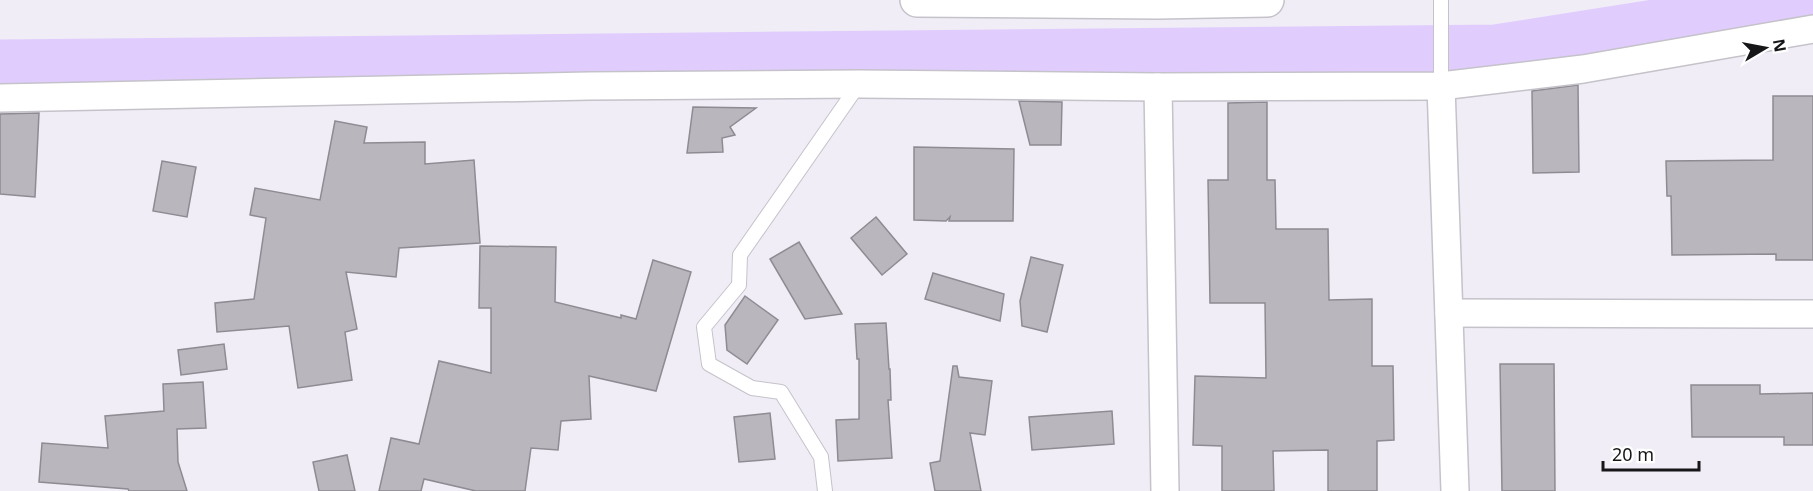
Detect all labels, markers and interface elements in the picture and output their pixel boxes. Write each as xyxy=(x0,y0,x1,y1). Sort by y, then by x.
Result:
north arrow xyxy=(1735,18,1795,78)
text: N xyxy=(1768,37,1792,54)
scale bar xyxy=(1603,434,1699,472)
text: 20 m xyxy=(1612,442,1654,466)

